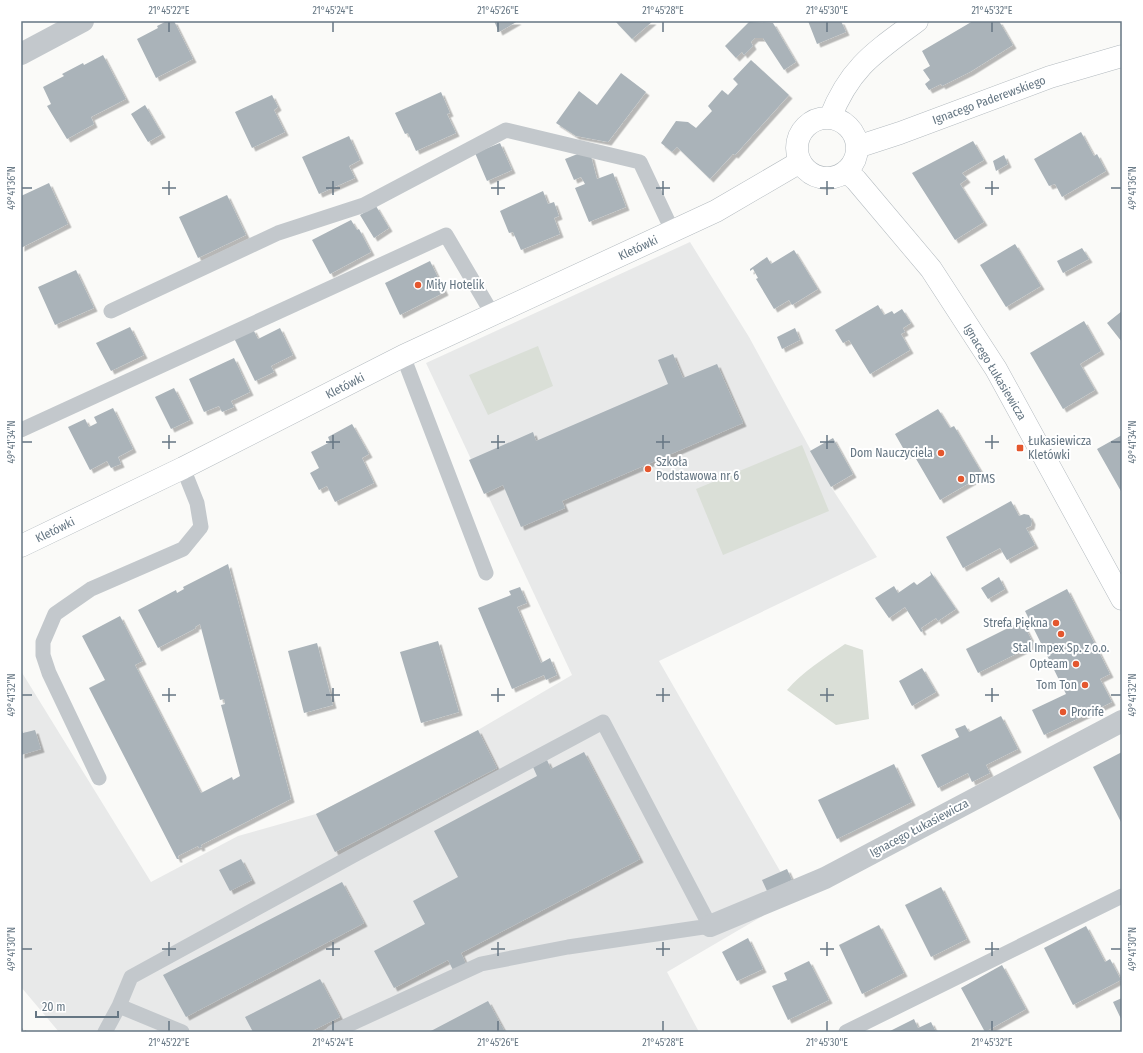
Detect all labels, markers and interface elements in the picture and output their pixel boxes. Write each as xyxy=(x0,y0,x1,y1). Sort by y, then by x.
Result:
text: 21°45'22"E xyxy=(148,5,190,17)
text: 21°45'24"E xyxy=(313,5,354,17)
text: 21°45'26"E xyxy=(477,5,519,17)
text: 21°45'28"E xyxy=(642,5,684,17)
text: 21°45'30"E xyxy=(806,5,848,17)
text: 21°45'32"E xyxy=(971,5,1013,17)
street label: Ignacego Paderewskiego xyxy=(931,73,1047,127)
text: 49°41'36"N xyxy=(6,166,18,210)
text: 49°41'36"N xyxy=(1127,166,1139,210)
street label: Kletówki xyxy=(616,233,660,263)
place label: Miły Hotelik xyxy=(426,278,485,292)
marker: Miły Hotelik xyxy=(413,280,423,290)
street label: Ignacego Łukasiewicza xyxy=(961,321,1029,423)
street label: Kletówki xyxy=(323,370,367,402)
text: 49°41'34"N xyxy=(6,420,18,464)
text: 49°41'34"N xyxy=(1127,420,1139,464)
place label: Łukasiewicza Kletówki xyxy=(1028,434,1092,462)
marker: Łukasiewicza Kletówki xyxy=(1015,443,1025,453)
place label: Dom Nauczyciela xyxy=(850,446,933,460)
marker: Dom Nauczyciela xyxy=(936,448,946,458)
place label: Szkoła Podstawowa nr 6 xyxy=(656,455,739,483)
marker: Szkoła Podstawowa nr 6 xyxy=(643,464,653,474)
place label: DTMS xyxy=(969,472,995,486)
marker: DTMS xyxy=(956,474,966,484)
street label: Kletówki xyxy=(33,515,77,545)
place label: Strefa Piękna xyxy=(983,616,1048,630)
marker: Strefa Piękna xyxy=(1051,618,1061,628)
marker: Stal Impex Sp. z o.o. xyxy=(1056,629,1066,639)
place label: Stal Impex Sp. z o.o. xyxy=(1013,641,1110,655)
place label: Opteam xyxy=(1029,657,1068,671)
marker: Opteam xyxy=(1071,659,1081,669)
text: 49°41'32"N xyxy=(6,673,18,717)
text: 49°41'32"N xyxy=(1127,673,1139,717)
place label: Tom Ton xyxy=(1036,678,1077,692)
marker: Tom Ton xyxy=(1080,680,1090,690)
place label: Prorife xyxy=(1071,705,1104,719)
marker: Prorife xyxy=(1058,707,1068,717)
street label: Ignacego Łukasiewicza xyxy=(867,796,971,860)
text: 49°41'30"N xyxy=(6,927,18,971)
text: 49°41'30"N xyxy=(1127,927,1139,971)
scale bar xyxy=(36,993,118,1019)
text: 20 m xyxy=(42,1000,66,1014)
text: 21°45'22"E xyxy=(148,1037,190,1049)
text: 21°45'24"E xyxy=(313,1037,354,1049)
text: 21°45'26"E xyxy=(477,1037,519,1049)
text: 21°45'28"E xyxy=(642,1037,684,1049)
text: 21°45'30"E xyxy=(806,1037,848,1049)
text: 21°45'32"E xyxy=(971,1037,1013,1049)

